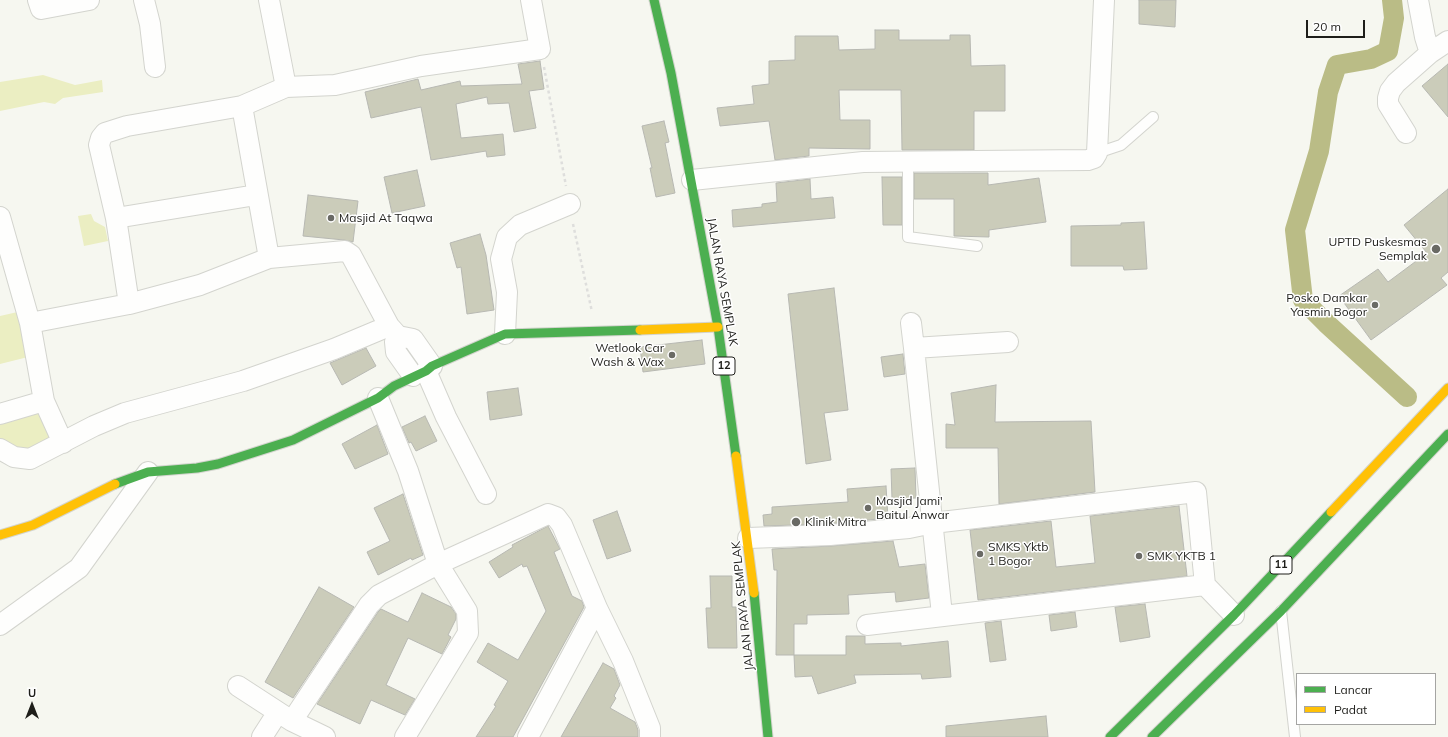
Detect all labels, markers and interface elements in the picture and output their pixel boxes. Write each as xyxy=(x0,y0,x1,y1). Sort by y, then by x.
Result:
scale bar xyxy=(1308,12,1367,38)
text: 20 m xyxy=(1313,19,1341,34)
place label: Masjid At Taqwa xyxy=(339,211,433,225)
marker: Masjid At Taqwa xyxy=(326,213,336,223)
street label: JALAN RAYA SEMPLAK xyxy=(704,217,740,347)
place label: UPTD Puskesmas Semplak xyxy=(1329,235,1427,263)
marker: UPTD Puskesmas Semplak xyxy=(1430,243,1442,255)
place label: Posko Damkar Yasmin Bogor xyxy=(1286,291,1367,319)
marker: Posko Damkar Yasmin Bogor xyxy=(1370,300,1380,310)
place label: Wetlook Car Wash & Wax xyxy=(591,341,664,369)
marker: Wetlook Car Wash & Wax xyxy=(667,350,677,360)
road number: 12 xyxy=(713,357,735,375)
place label: Masjid Jami' Baitul Anwar xyxy=(876,494,949,522)
marker: Masjid Jami' Baitul Anwar xyxy=(863,503,873,513)
place label: Klinik Mitra xyxy=(805,515,866,529)
marker: Klinik Mitra xyxy=(790,516,802,528)
place label: SMKS Yktb 1 Bogor xyxy=(988,540,1048,568)
street label: JALAN RAYA SEMPLAK xyxy=(729,541,757,671)
marker: SMKS Yktb 1 Bogor xyxy=(975,549,985,559)
place label: SMK YKTB 1 xyxy=(1147,549,1216,563)
marker: SMK YKTB 1 xyxy=(1134,551,1144,561)
road number: 11 xyxy=(1270,556,1292,574)
legend xyxy=(1296,673,1436,725)
text: Lancar xyxy=(1334,682,1372,697)
north arrow xyxy=(12,685,52,725)
text: U xyxy=(28,686,36,700)
text: Padat xyxy=(1334,702,1367,717)

